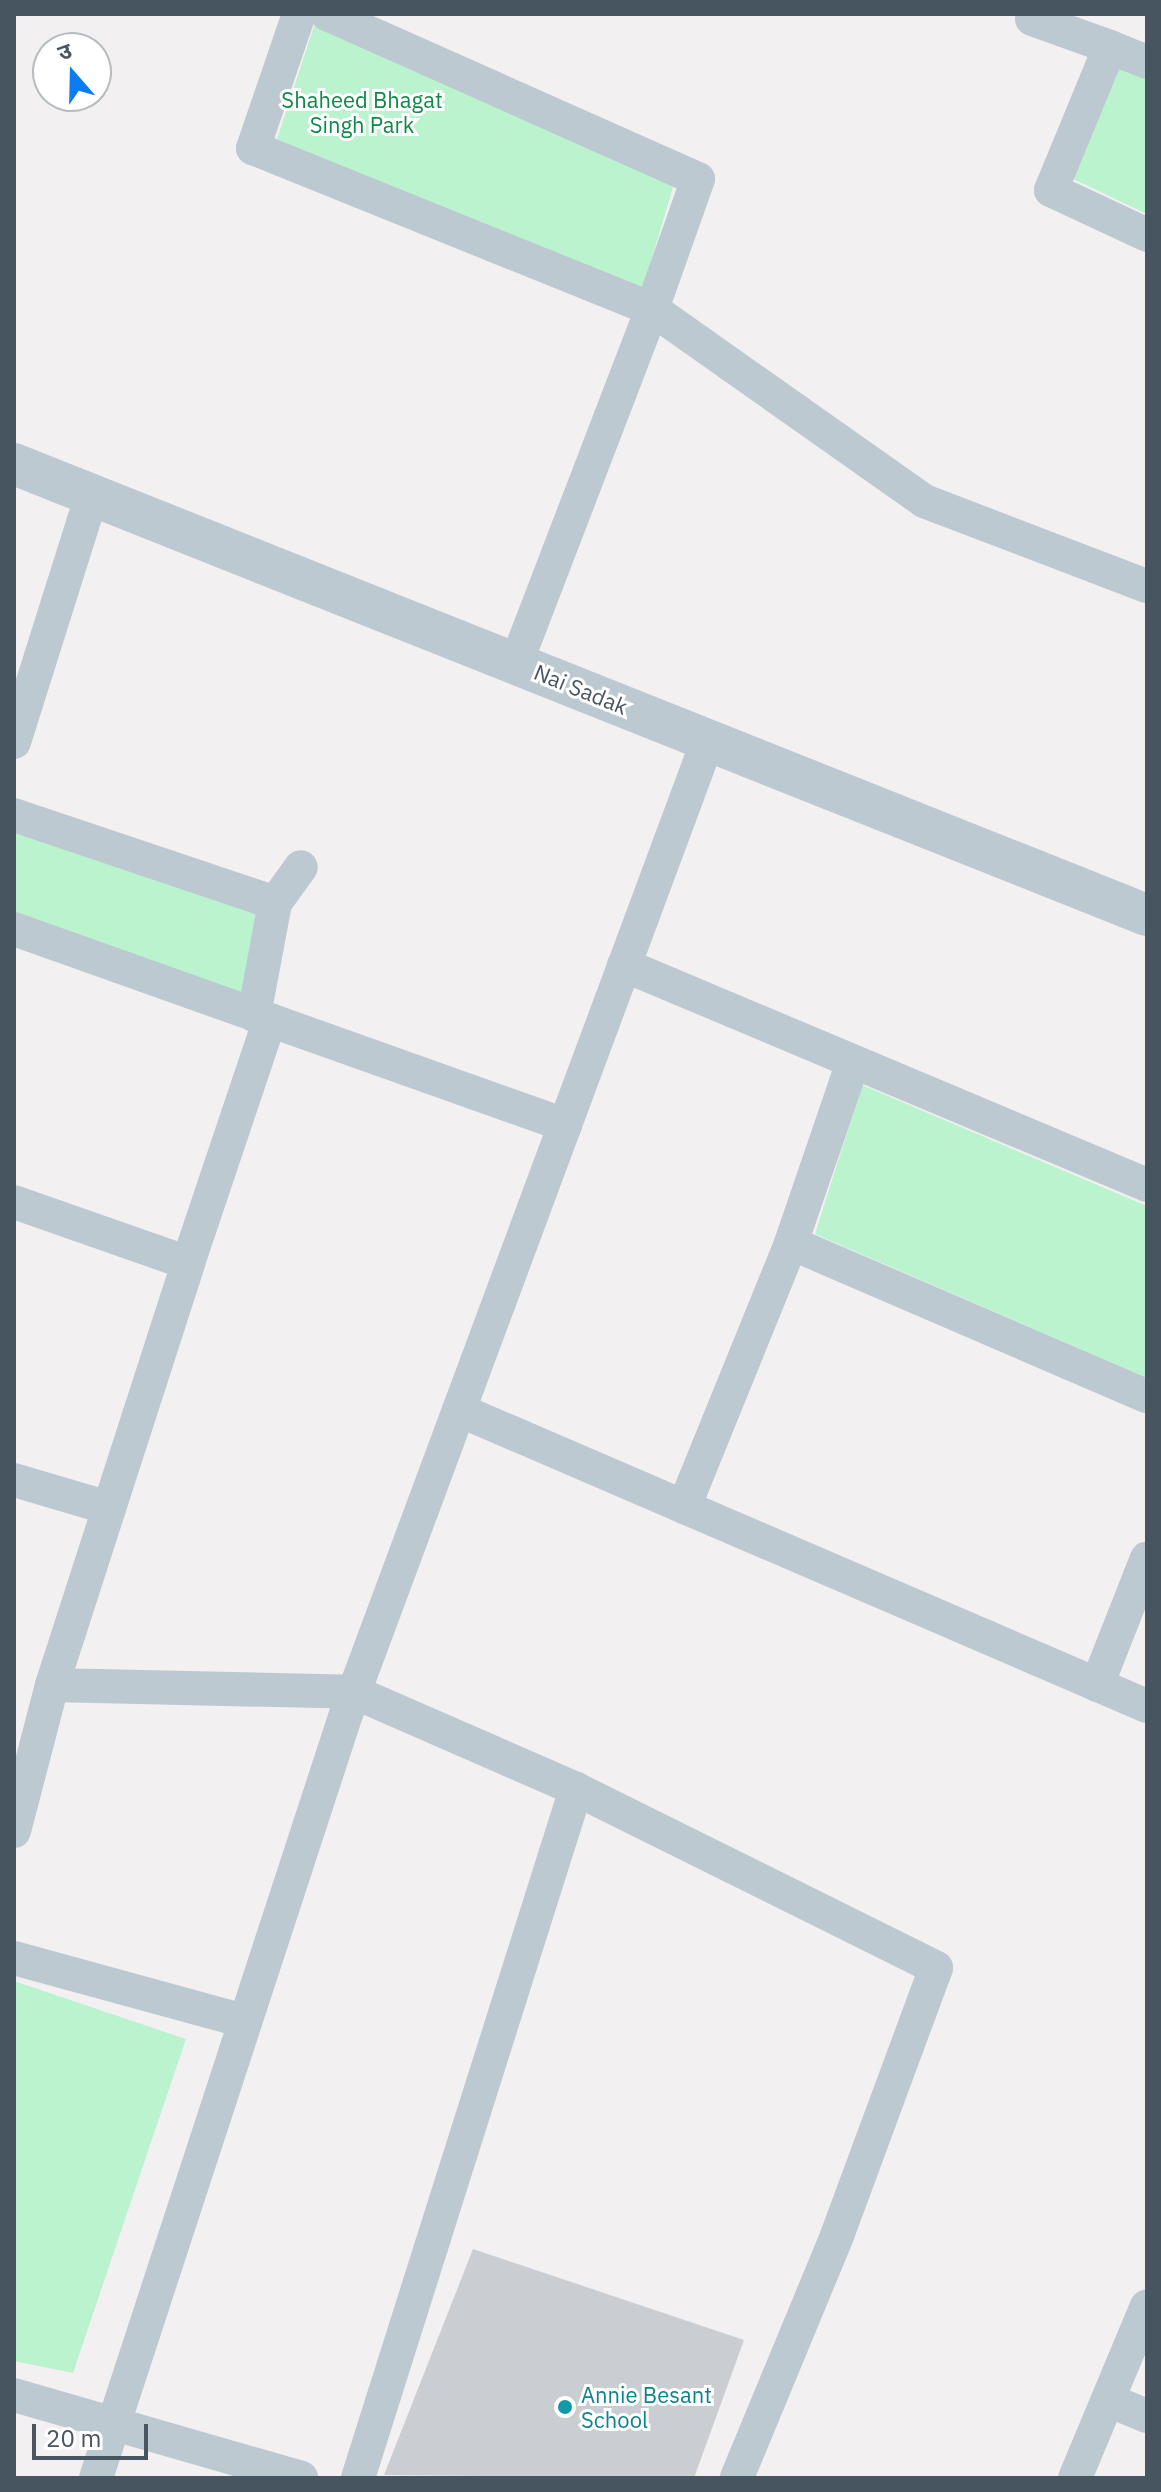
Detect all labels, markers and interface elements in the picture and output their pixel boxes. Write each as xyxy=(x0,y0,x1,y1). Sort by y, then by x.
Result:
north arrow xyxy=(32,32,112,112)
text: उ xyxy=(53,35,75,67)
park label: Shaheed Bhagat Singh Park xyxy=(281,86,443,138)
street label: Nai Sadak xyxy=(530,658,632,720)
place label: Annie Besant School xyxy=(581,2381,712,2432)
marker: Annie Besant School xyxy=(556,2398,574,2416)
scale bar xyxy=(36,2408,152,2458)
text: 20 m xyxy=(46,2422,101,2454)

